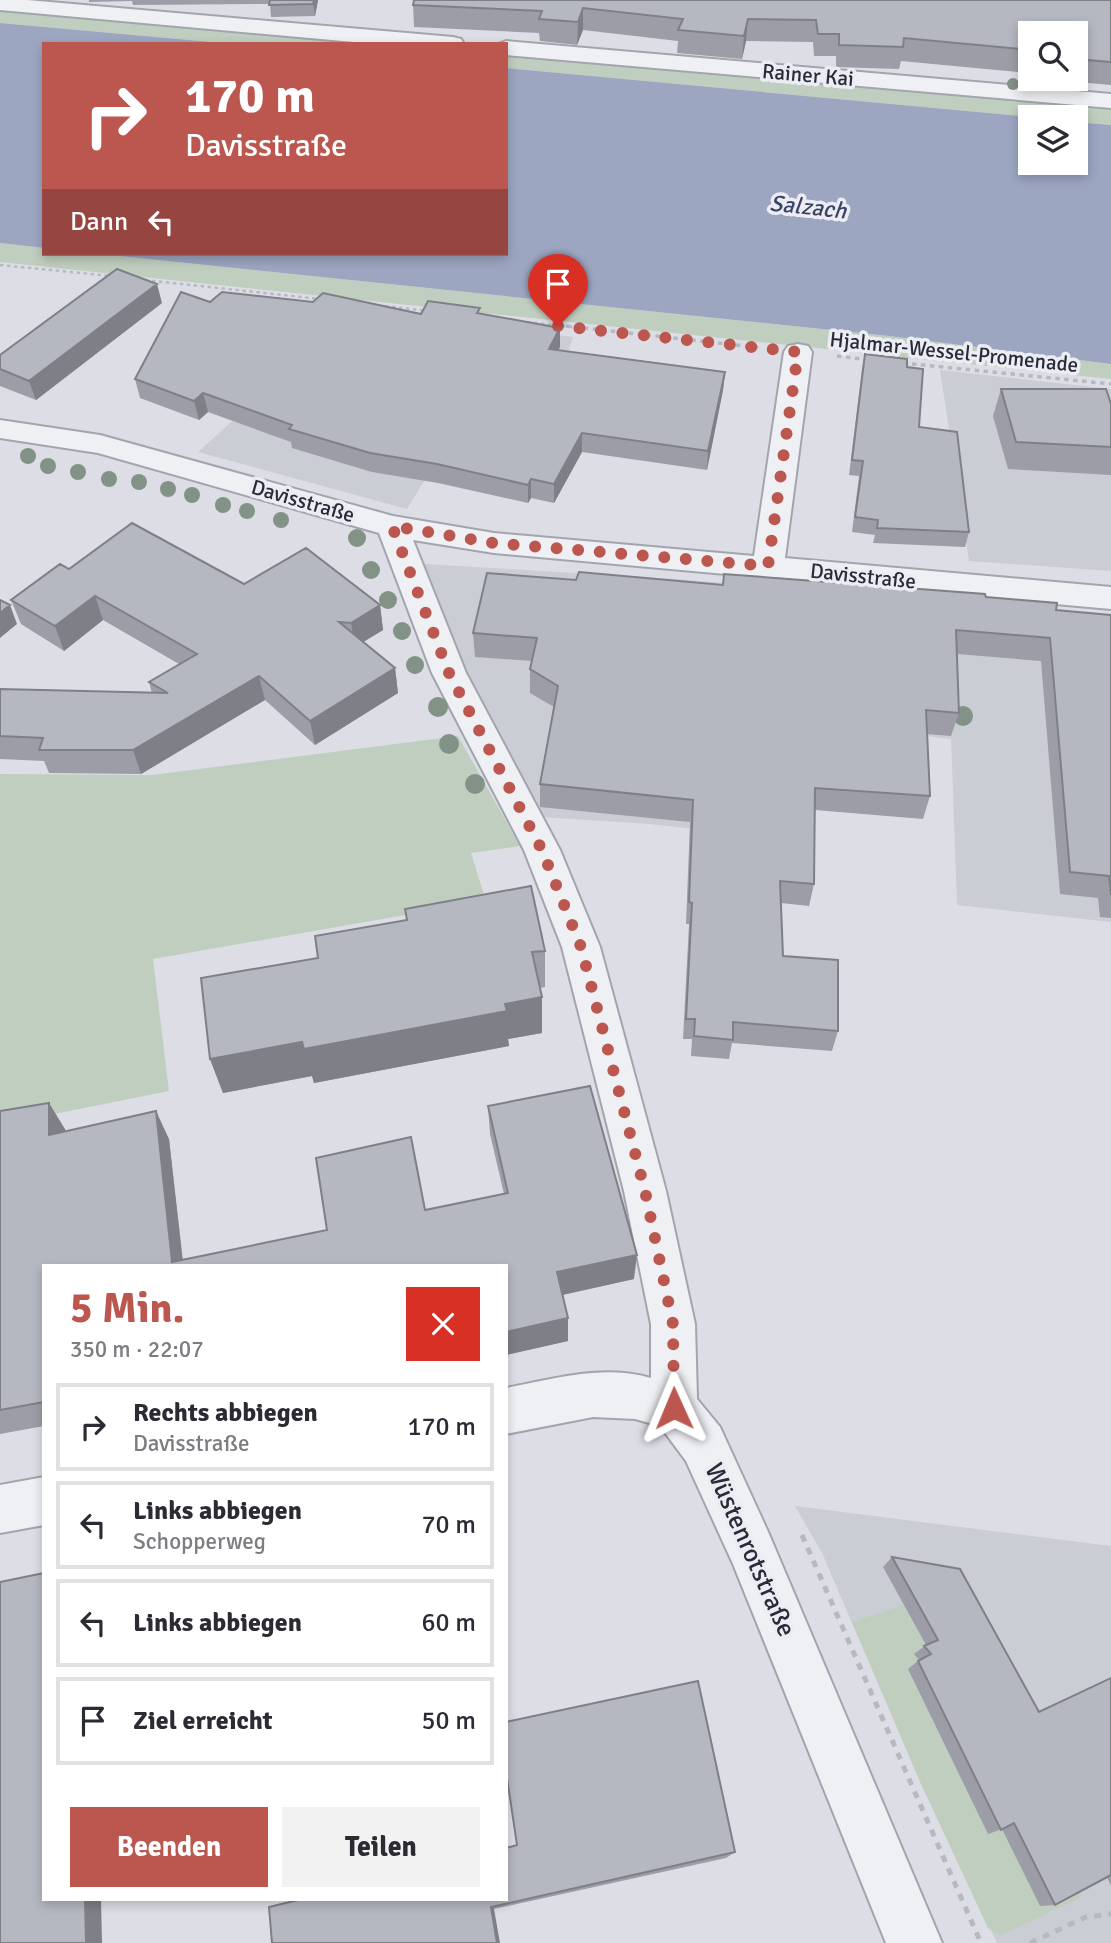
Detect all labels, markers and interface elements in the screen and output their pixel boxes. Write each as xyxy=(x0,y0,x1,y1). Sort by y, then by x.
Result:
map controls xyxy=(1018,21,1088,175)
button: search xyxy=(1018,21,1088,91)
street label: Rainer Kai xyxy=(761,58,855,92)
text: 170 m xyxy=(185,66,315,126)
icon: right xyxy=(70,70,161,161)
button: layers xyxy=(1018,105,1088,175)
text: Davisstraße xyxy=(185,126,347,165)
water label: Salzach xyxy=(768,189,849,226)
icon: left xyxy=(142,203,180,241)
text: Dann xyxy=(70,206,128,238)
pin xyxy=(528,254,588,326)
icon: arrive xyxy=(539,265,577,303)
street label: Hjalmar-Wessel-Promenade xyxy=(828,326,1080,378)
street label: Davisstraße xyxy=(248,474,358,528)
street label: Davisstraße xyxy=(809,558,917,594)
text: 5 Min. xyxy=(70,1283,184,1334)
button: close xyxy=(406,1287,480,1361)
text: 350 m · 22:07 xyxy=(70,1335,204,1364)
position arrow xyxy=(637,1371,711,1445)
text: Rechts abbiegen xyxy=(133,1397,318,1429)
icon: right xyxy=(74,1408,112,1446)
text: 170 m xyxy=(407,1411,476,1443)
text: Davisstraße xyxy=(133,1429,249,1458)
street label: Wüstenrotstraße xyxy=(697,1458,803,1642)
text: Links abbiegen xyxy=(133,1495,302,1527)
icon: left xyxy=(74,1506,112,1544)
text: 70 m xyxy=(421,1509,476,1541)
text: Schopperweg xyxy=(133,1527,266,1556)
icon: left xyxy=(74,1604,112,1642)
text: Links abbiegen xyxy=(133,1607,302,1639)
text: 60 m xyxy=(421,1607,476,1639)
icon: arrive xyxy=(74,1702,112,1740)
text: Ziel erreicht xyxy=(133,1705,273,1737)
text: 50 m xyxy=(421,1705,476,1737)
button: Beenden xyxy=(70,1807,268,1887)
button: Teilen xyxy=(282,1807,480,1887)

